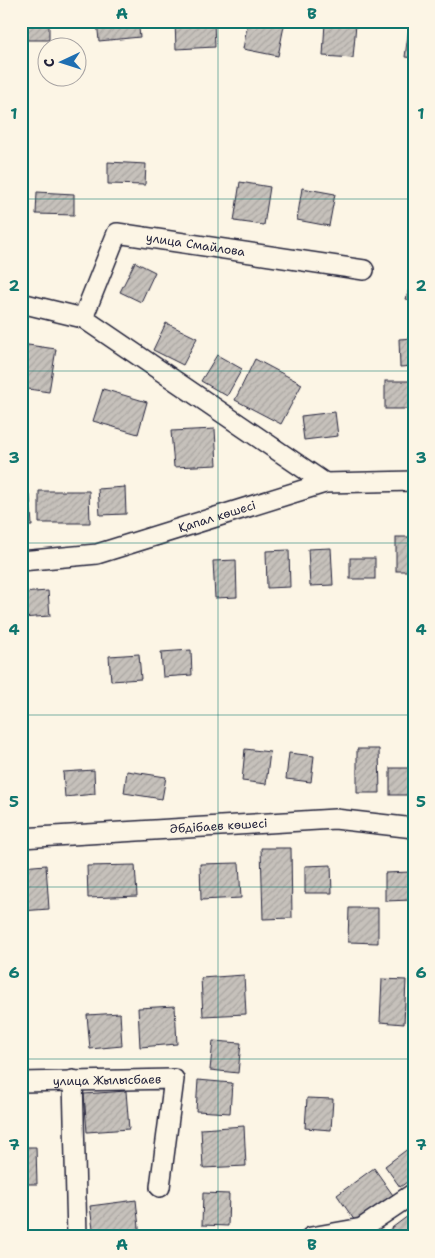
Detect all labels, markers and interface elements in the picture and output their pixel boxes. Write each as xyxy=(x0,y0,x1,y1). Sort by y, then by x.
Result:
text: A xyxy=(116,3,128,24)
text: B xyxy=(307,3,317,24)
north arrow xyxy=(38,38,88,88)
text: С xyxy=(40,58,58,68)
text: 1 xyxy=(10,103,18,124)
text: 1 xyxy=(417,103,425,124)
street label: улица Смайлова xyxy=(145,229,247,260)
text: 2 xyxy=(8,275,20,296)
text: 2 xyxy=(415,275,427,296)
text: 3 xyxy=(8,447,20,468)
text: 3 xyxy=(415,447,427,468)
street label: Қапал көшесі xyxy=(176,497,258,536)
text: 4 xyxy=(8,619,20,640)
text: 4 xyxy=(415,619,427,640)
text: 5 xyxy=(9,791,19,812)
text: 5 xyxy=(416,791,426,812)
street label: Әбдібаев көшесі xyxy=(169,815,268,837)
text: 6 xyxy=(8,962,20,983)
text: 6 xyxy=(415,962,427,983)
street label: улица Жылысбаев xyxy=(53,1071,161,1089)
text: 7 xyxy=(8,1134,20,1155)
text: 7 xyxy=(415,1134,427,1155)
text: A xyxy=(116,1234,128,1255)
text: B xyxy=(307,1234,317,1255)

